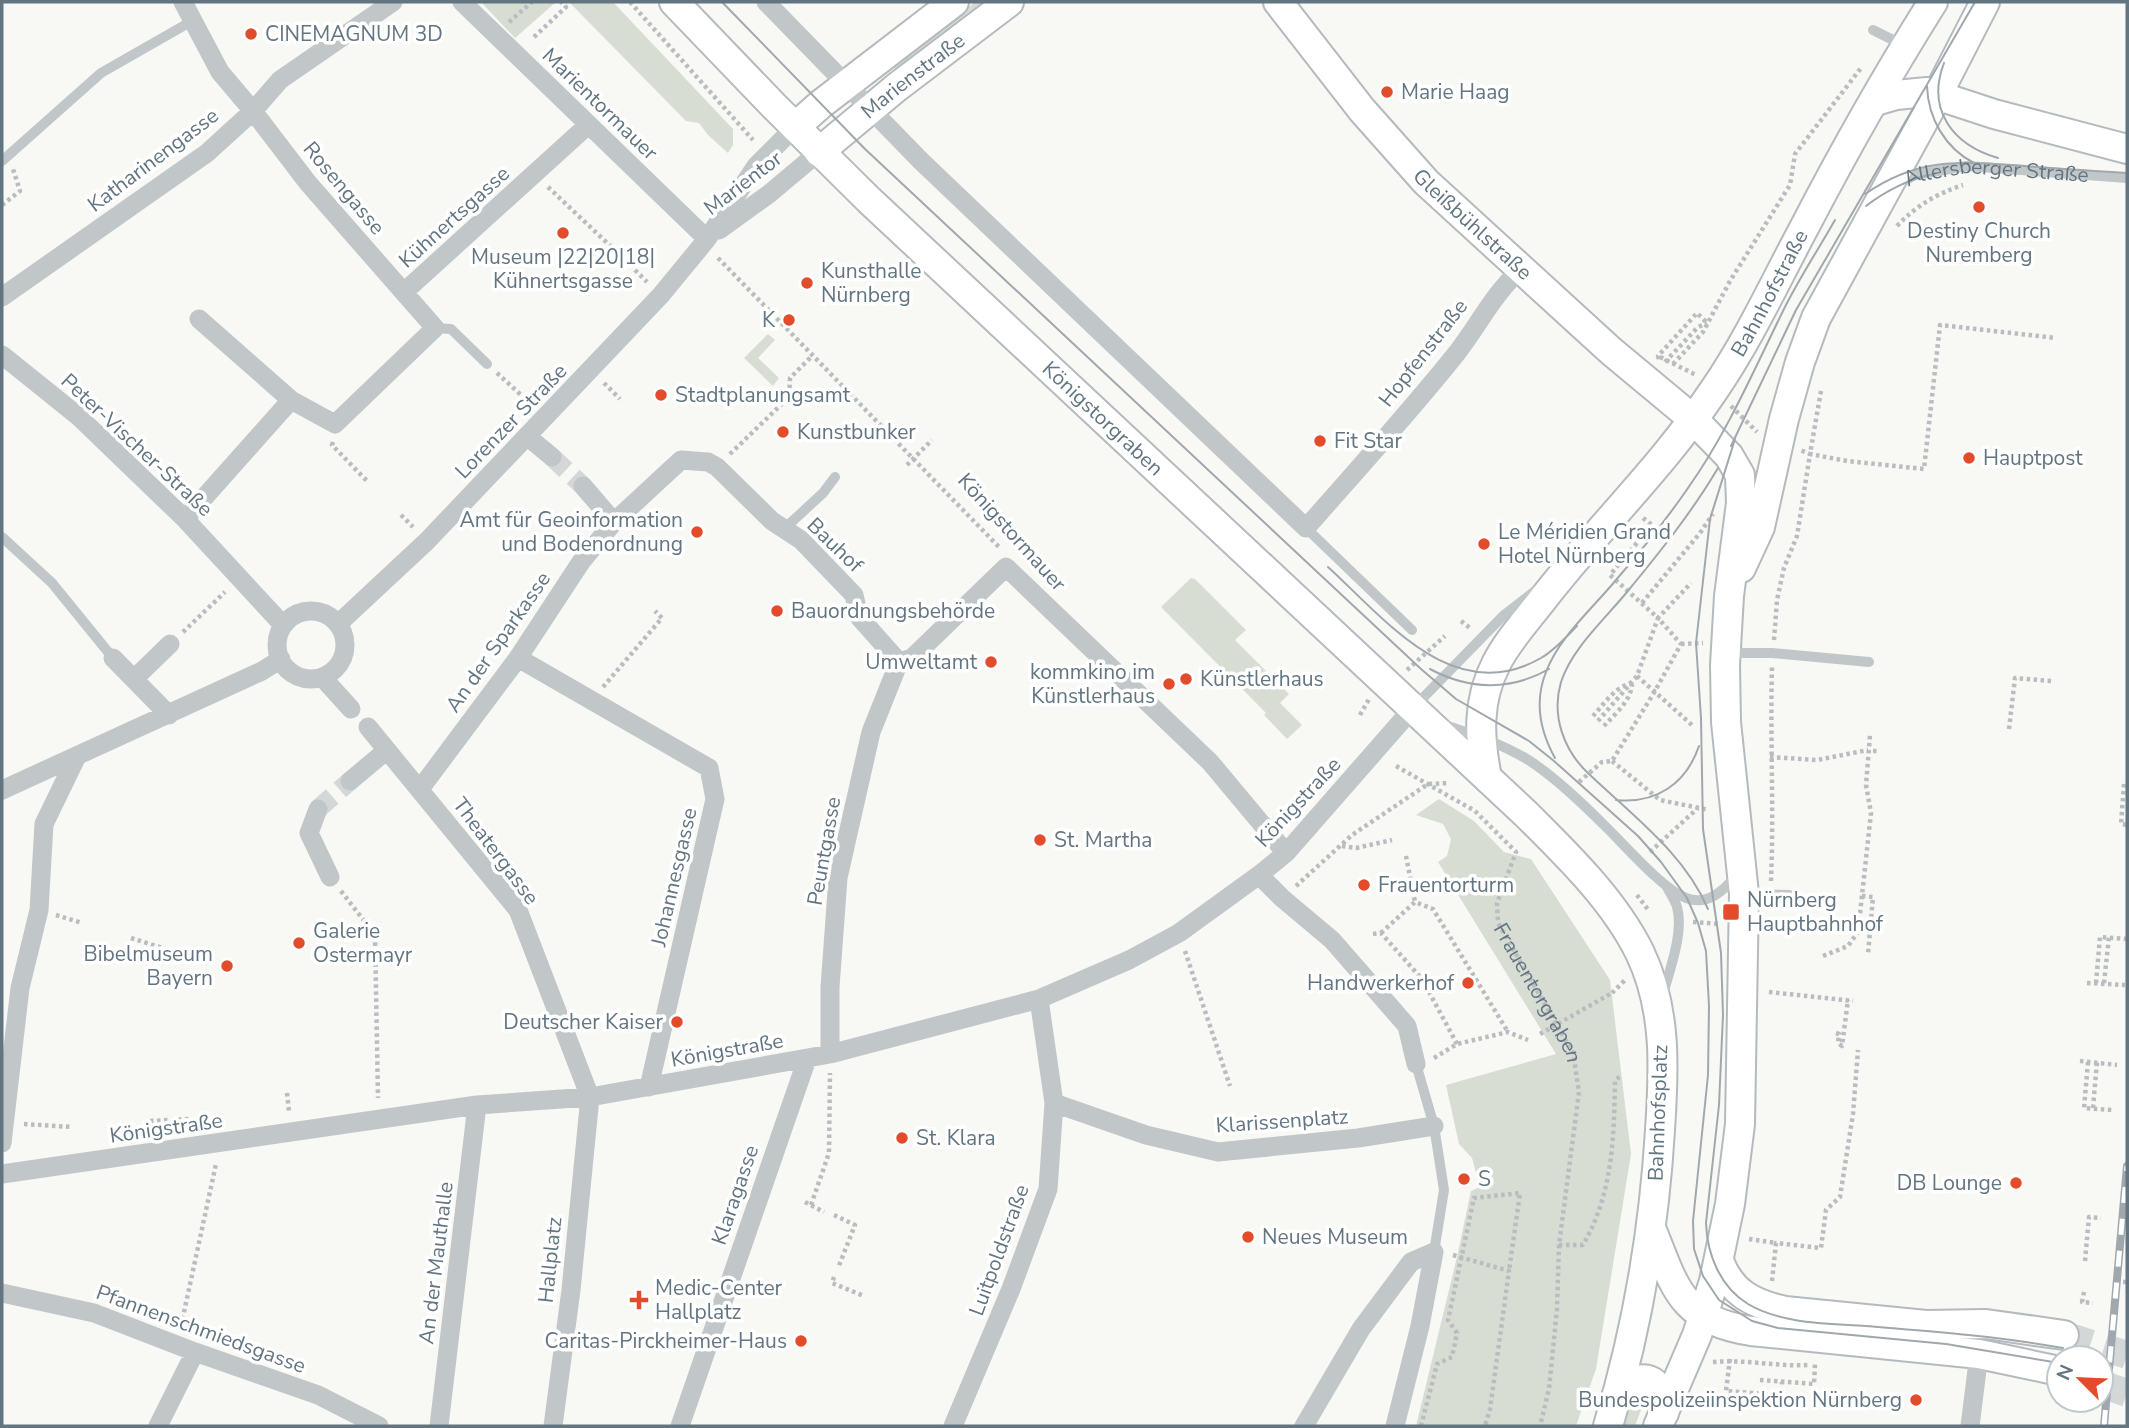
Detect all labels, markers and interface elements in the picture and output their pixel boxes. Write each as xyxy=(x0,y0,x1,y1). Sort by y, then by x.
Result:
place label: CINEMAGNUM 3D xyxy=(265,20,443,48)
marker: CINEMAGNUM 3D xyxy=(243,26,259,42)
street label: Marienstraße xyxy=(855,26,971,125)
street label: Marientormauer xyxy=(536,42,664,167)
place label: Marie Haag xyxy=(1401,78,1510,106)
marker: Marie Haag xyxy=(1379,84,1395,100)
street label: Katharinengasse xyxy=(82,102,224,218)
street label: Rosengasse xyxy=(297,136,391,240)
street label: Marientor xyxy=(698,144,788,222)
street label: Allersberger Straße xyxy=(1898,151,2090,193)
street label: Kühnertsgasse xyxy=(393,160,515,274)
street label: Gleißbühlstraße xyxy=(1407,163,1538,286)
marker: Destiny Church Nuremberg xyxy=(1971,199,1987,215)
place label: Destiny Church Nuremberg xyxy=(1907,217,2051,269)
marker: Museum |22|20|18| Kühnertsgasse xyxy=(555,225,571,241)
street label: Bahnhofstraße xyxy=(1724,225,1815,362)
place label: Museum |22|20|18| Kühnertsgasse xyxy=(471,243,655,295)
place label: Kunsthalle Nürnberg xyxy=(821,257,922,309)
marker: Kunsthalle Nürnberg xyxy=(799,275,815,291)
street label: Hopfenstraße xyxy=(1372,293,1474,413)
place label: K xyxy=(762,306,776,334)
marker: K xyxy=(781,312,797,328)
street label: Königstorgraben xyxy=(1036,355,1170,482)
street label: Lorenzer Straße xyxy=(449,357,573,485)
street label: Peter-Vischer-Straße xyxy=(55,367,219,523)
place label: Stadtplanungsamt xyxy=(675,381,851,409)
marker: Stadtplanungsamt xyxy=(653,387,669,403)
place label: Kunstbunker xyxy=(797,418,916,446)
marker: Kunstbunker xyxy=(775,424,791,440)
place label: Fit Star xyxy=(1334,427,1402,455)
marker: Fit Star xyxy=(1312,433,1328,449)
place label: Hauptpost xyxy=(1983,444,2083,472)
marker: Hauptpost xyxy=(1961,450,1977,466)
street label: Königstormauer xyxy=(952,467,1073,597)
place label: Amt für Geoinformation und Bodenordnung xyxy=(460,506,683,558)
street label: Bauhof xyxy=(801,511,870,579)
place label: Le Méridien Grand Hotel Nürnberg xyxy=(1498,518,1671,570)
marker: Amt für Geoinformation und Bodenordnung xyxy=(689,524,705,540)
marker: Le Méridien Grand Hotel Nürnberg xyxy=(1476,536,1492,552)
street label: An der Sparkasse xyxy=(439,566,557,718)
place label: Bauordnungsbehörde xyxy=(791,597,995,625)
marker: Bauordnungsbehörde xyxy=(769,603,785,619)
place label: Umweltamt xyxy=(865,648,978,676)
marker: Umweltamt xyxy=(983,654,999,670)
place label: kommkino im Künstlerhaus xyxy=(1030,658,1155,710)
place label: Künstlerhaus xyxy=(1200,665,1324,693)
marker: Künstlerhaus xyxy=(1178,671,1194,687)
marker: kommkino im Künstlerhaus xyxy=(1161,676,1177,692)
street label: Königstraße xyxy=(1249,751,1347,853)
street label: Theatergasse xyxy=(446,792,546,910)
street label: Peuntgasse xyxy=(801,795,847,907)
street label: Johannesgasse xyxy=(644,805,704,950)
place label: St. Martha xyxy=(1054,826,1152,854)
marker: St. Martha xyxy=(1032,832,1048,848)
place label: Frauentorturm xyxy=(1378,871,1514,899)
marker: Frauentorturm xyxy=(1356,877,1372,893)
place label: Nürnberg Hauptbahnhof xyxy=(1747,886,1884,938)
marker: Nürnberg Hauptbahnhof xyxy=(1721,902,1741,922)
place label: Galerie Ostermayr xyxy=(313,917,413,969)
street label: Frauentorgraben xyxy=(1487,918,1588,1064)
marker: Galerie Ostermayr xyxy=(291,935,307,951)
place label: Bibelmuseum Bayern xyxy=(84,940,213,992)
marker: Bibelmuseum Bayern xyxy=(219,958,235,974)
place label: Handwerkerhof xyxy=(1307,969,1455,997)
marker: Handwerkerhof xyxy=(1460,975,1476,991)
place label: Deutscher Kaiser xyxy=(503,1008,663,1036)
marker: Deutscher Kaiser xyxy=(669,1014,685,1030)
street label: Königstraße xyxy=(669,1026,785,1074)
street label: Bahnhofsplatz xyxy=(1642,1044,1674,1182)
street label: Klarissenplatz xyxy=(1215,1102,1350,1140)
street label: Königstraße xyxy=(108,1106,224,1150)
place label: St. Klara xyxy=(916,1124,996,1152)
marker: St. Klara xyxy=(894,1130,910,1146)
street label: Klaragasse xyxy=(705,1141,765,1249)
place label: S xyxy=(1478,1165,1491,1193)
place label: DB Lounge xyxy=(1897,1169,2002,1197)
marker: S xyxy=(1456,1171,1472,1187)
marker: DB Lounge xyxy=(2008,1175,2024,1191)
street label: An der Mauthalle xyxy=(412,1180,460,1346)
street label: Luitpoldstraße xyxy=(962,1181,1036,1319)
street label: Hallplatz xyxy=(532,1215,568,1304)
place label: Neues Museum xyxy=(1262,1223,1408,1251)
marker: Neues Museum xyxy=(1240,1229,1256,1245)
place label: Medic-Center Hallplatz xyxy=(655,1274,783,1326)
street label: Pfannenschmiedsgasse xyxy=(92,1278,310,1380)
marker: Medic-Center Hallplatz xyxy=(629,1290,649,1310)
place label: Caritas-Pirckheimer-Haus xyxy=(544,1327,787,1355)
marker: Caritas-Pirckheimer-Haus xyxy=(793,1333,809,1349)
north arrow xyxy=(2045,1344,2115,1414)
text: N xyxy=(2051,1361,2080,1384)
place label: Bundespolizeiinspektion Nürnberg xyxy=(1578,1386,1902,1414)
marker: Bundespolizeiinspektion Nürnberg xyxy=(1908,1392,1924,1408)

